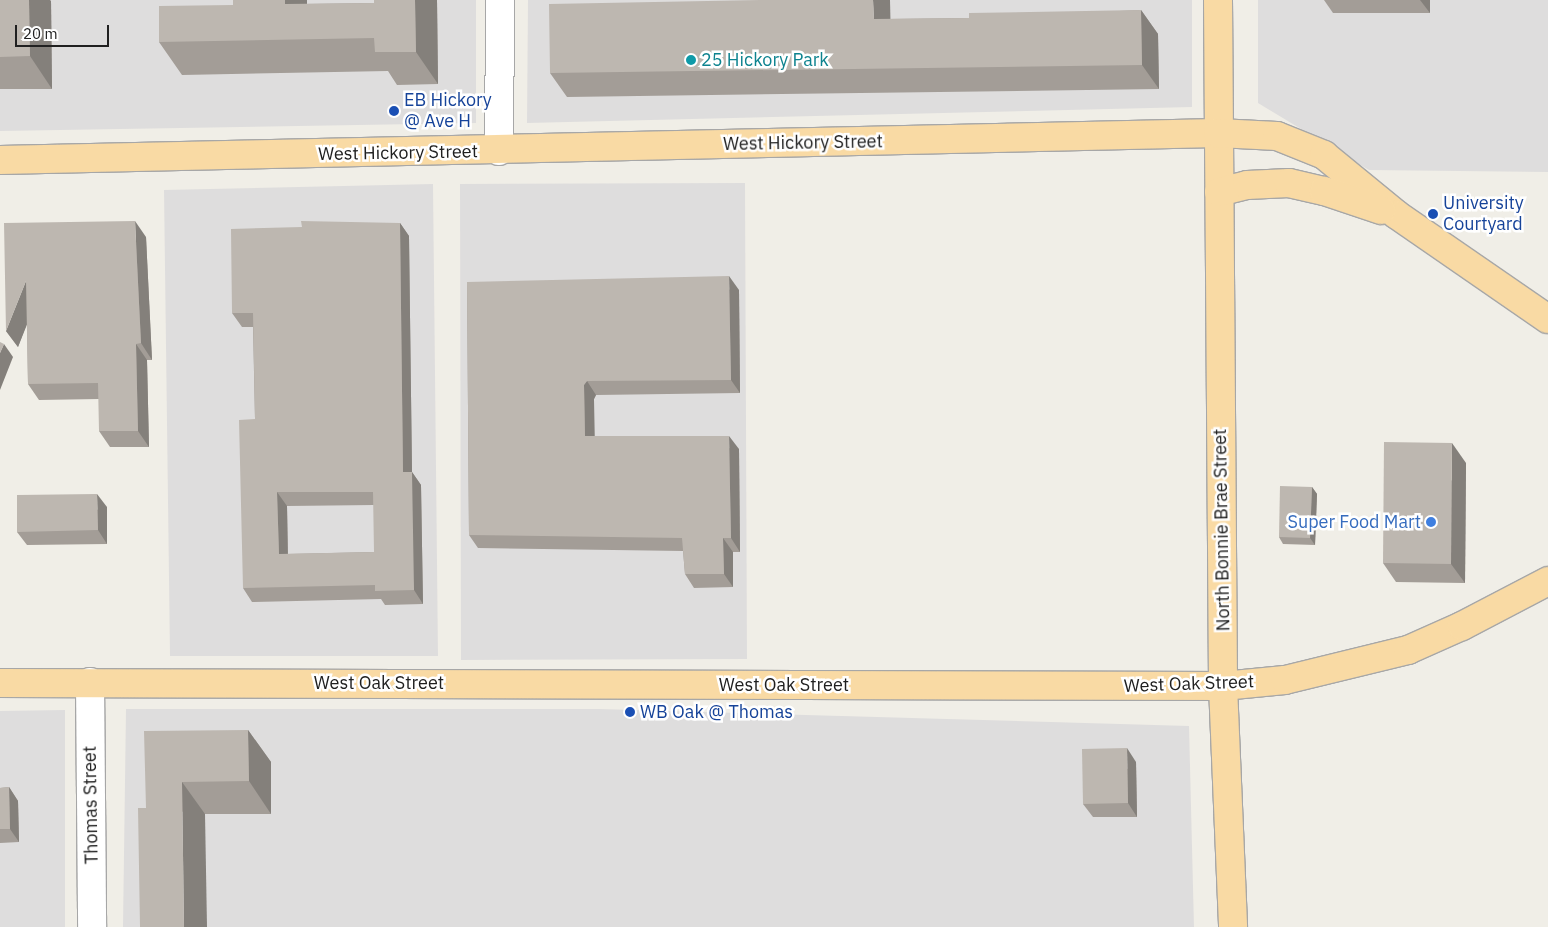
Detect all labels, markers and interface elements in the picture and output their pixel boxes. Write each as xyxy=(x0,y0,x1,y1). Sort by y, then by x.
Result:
scale bar xyxy=(18,15,111,47)
text: 20 m xyxy=(23,24,58,43)
place label: 25 Hickory Park xyxy=(701,49,829,71)
marker: 25 Hickory Park xyxy=(685,54,697,66)
place label: EB Hickory @ Ave H xyxy=(404,90,492,132)
marker: EB Hickory @ Ave H xyxy=(388,105,400,117)
street label: West Hickory Street xyxy=(723,131,883,155)
street label: West Hickory Street xyxy=(318,141,478,165)
place label: University Courtyard xyxy=(1443,193,1524,235)
marker: University Courtyard xyxy=(1427,208,1439,220)
street label: North Bonnie Brae Street xyxy=(1209,429,1235,631)
place label: Super Food Mart xyxy=(1287,511,1421,533)
marker: Super Food Mart xyxy=(1425,516,1437,528)
street label: West Oak Street xyxy=(1124,671,1254,697)
street label: West Oak Street xyxy=(314,672,444,694)
street label: West Oak Street xyxy=(719,674,849,696)
place label: WB Oak @ Thomas xyxy=(640,701,793,723)
marker: WB Oak @ Thomas xyxy=(624,706,636,718)
street label: Thomas Street xyxy=(79,746,103,864)

